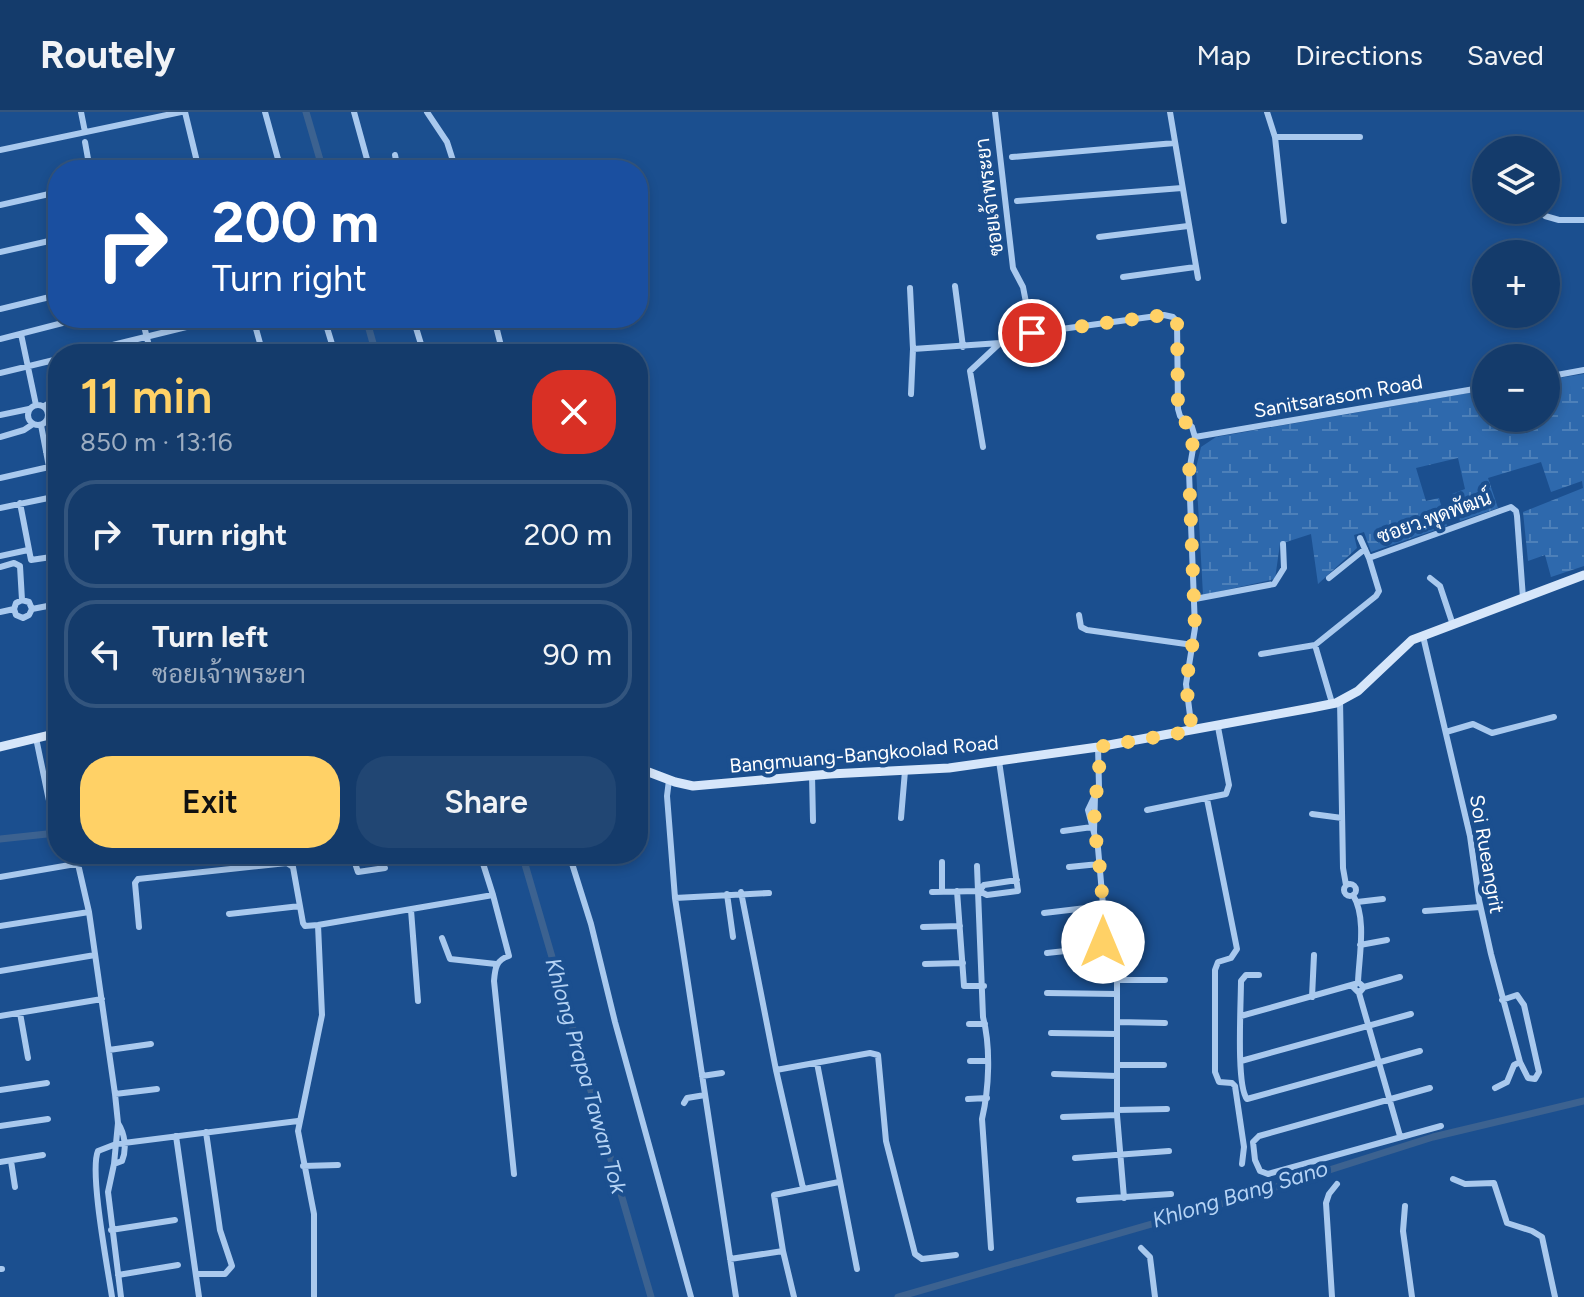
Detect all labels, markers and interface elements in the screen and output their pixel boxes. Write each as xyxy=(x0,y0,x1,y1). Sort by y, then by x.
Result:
text: Routely xyxy=(40,32,175,78)
text: Map xyxy=(1197,38,1251,72)
text: Directions xyxy=(1295,38,1423,72)
text: Saved xyxy=(1467,38,1544,72)
map controls xyxy=(1472,136,1560,432)
button: layers xyxy=(1472,136,1560,224)
street label: ซอยเจ้าพระยา xyxy=(970,137,1008,257)
text: 200 m xyxy=(212,189,379,256)
icon: right xyxy=(80,192,184,296)
button: + xyxy=(1472,240,1560,328)
text: Turn right xyxy=(212,257,367,300)
pin xyxy=(998,299,1066,367)
icon: arrive xyxy=(1010,311,1054,355)
button: − xyxy=(1472,344,1560,432)
text: 11 min xyxy=(80,367,212,425)
street label: Sanitsarasom Road xyxy=(1252,369,1424,423)
button: close xyxy=(532,370,616,454)
text: 850 m · 13:16 xyxy=(80,426,233,458)
street label: ซอยว.พุดพัฒน์ xyxy=(1373,483,1495,551)
icon: right xyxy=(84,512,128,556)
text: Turn right xyxy=(152,516,287,553)
text: 200 m xyxy=(524,516,612,553)
text: Turn left xyxy=(152,618,269,655)
icon: left xyxy=(84,632,128,676)
text: 90 m xyxy=(543,636,612,673)
text: ซอยเจ้าพระยา xyxy=(152,658,306,690)
street label: Bangmuang-Bangkoolad Road xyxy=(728,730,1000,778)
button: Exit xyxy=(80,756,340,848)
button: Share xyxy=(356,756,616,848)
street label: Soi Rueangrit xyxy=(1465,793,1509,915)
position arrow xyxy=(1061,900,1145,984)
water label: Khlong Prapa Tawan Tok xyxy=(539,955,633,1198)
water label: Khlong Bang Sano xyxy=(1149,1154,1331,1234)

